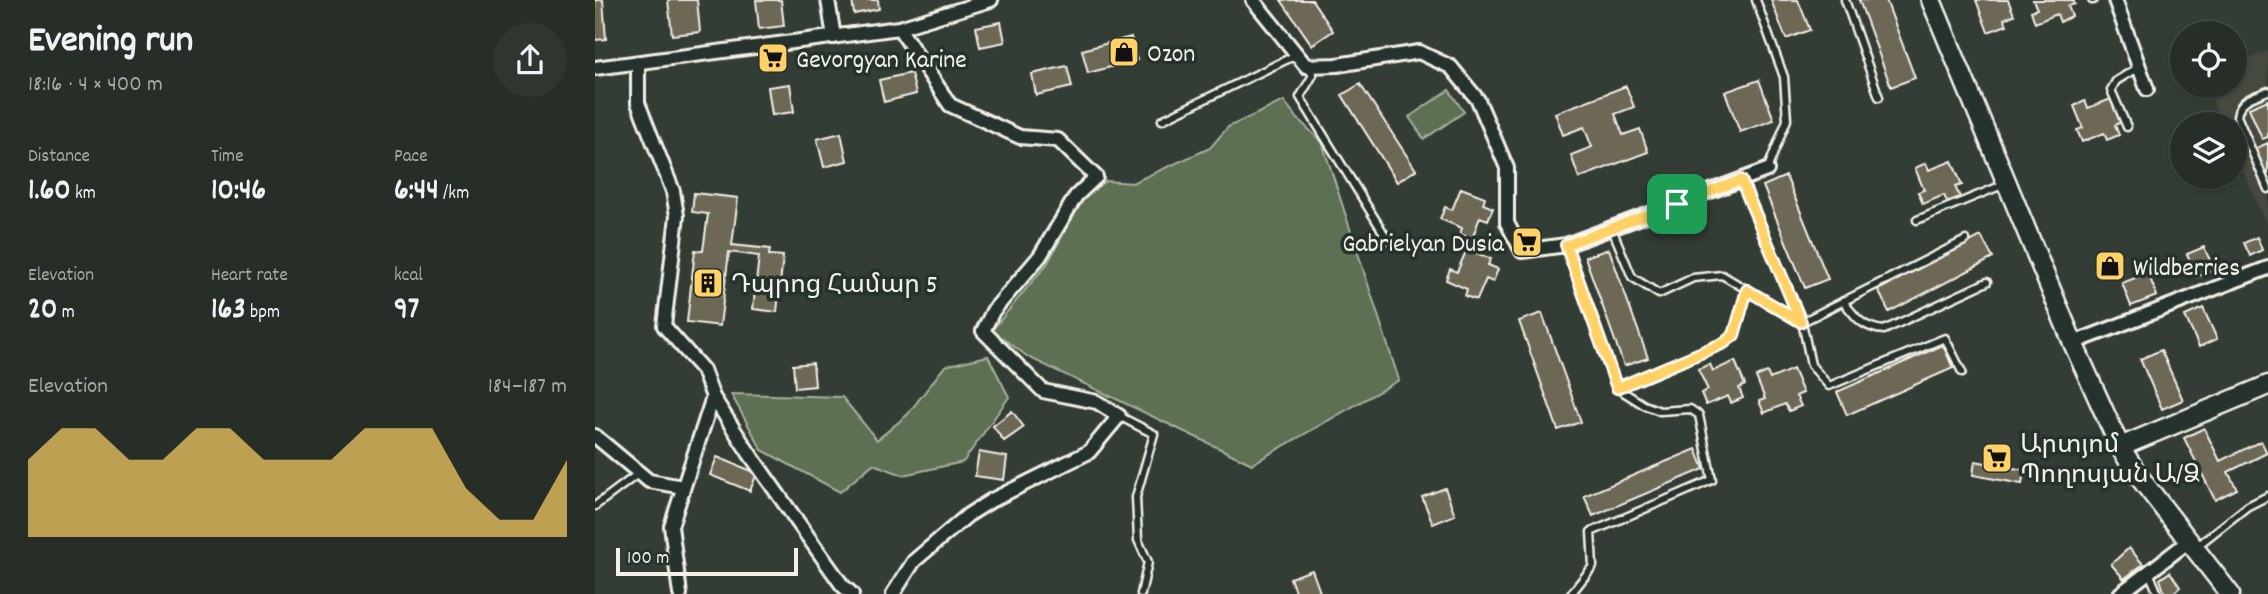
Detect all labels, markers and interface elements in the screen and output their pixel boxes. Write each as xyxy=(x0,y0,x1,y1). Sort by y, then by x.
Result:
text: Evening run xyxy=(28,15,193,70)
map controls xyxy=(2170,21,2247,189)
button: locate xyxy=(2170,21,2247,98)
button: share xyxy=(493,23,567,97)
shop icon: Ozon xyxy=(1107,35,1141,69)
place label: Ozon xyxy=(1147,37,1195,74)
supermarket icon: Gevorgyan Karine xyxy=(756,41,790,75)
place label: Gevorgyan Karine xyxy=(796,43,967,80)
text: 18:16 · 4 × 400 m xyxy=(28,69,163,102)
button: layers xyxy=(2170,112,2247,189)
text: Distance xyxy=(28,144,90,171)
text: Time xyxy=(211,144,244,171)
text: Pace xyxy=(394,144,428,171)
text: 1.60 xyxy=(28,171,71,214)
text: 10:46 xyxy=(211,171,266,214)
text: 6:44 xyxy=(394,171,439,214)
pin xyxy=(1647,174,1707,234)
text: km xyxy=(71,181,96,208)
text: /km xyxy=(439,181,469,208)
icon: arrive xyxy=(1658,185,1696,223)
supermarket icon: Gabrielyan Dusia xyxy=(1510,225,1544,259)
place label: Gabrielyan Dusia xyxy=(1342,227,1505,264)
shop icon: Wildberries xyxy=(2093,249,2127,283)
place label: Wildberries xyxy=(2133,251,2240,288)
text: Elevation xyxy=(28,263,94,290)
text: Heart rate xyxy=(211,263,288,290)
text: kcal xyxy=(394,263,423,290)
building icon: Դպրոց Համար 5 xyxy=(691,266,725,300)
place label: Դպրոց Համար 5 xyxy=(731,268,938,305)
text: 20 xyxy=(28,290,57,333)
text: 163 xyxy=(211,290,246,333)
text: 97 xyxy=(394,290,419,333)
text: m xyxy=(57,300,75,327)
text: bpm xyxy=(246,300,280,327)
text: Elevation xyxy=(28,371,108,404)
text: 184–187 m xyxy=(488,371,567,404)
place label: Արտյոմ Պողոսյան Ա/Ձ xyxy=(2020,428,2200,495)
supermarket icon: Արտյոմ Պողոսյան Ա/Ձ xyxy=(1980,441,2014,475)
scale bar xyxy=(616,545,798,577)
text: 100 m xyxy=(627,546,669,573)

